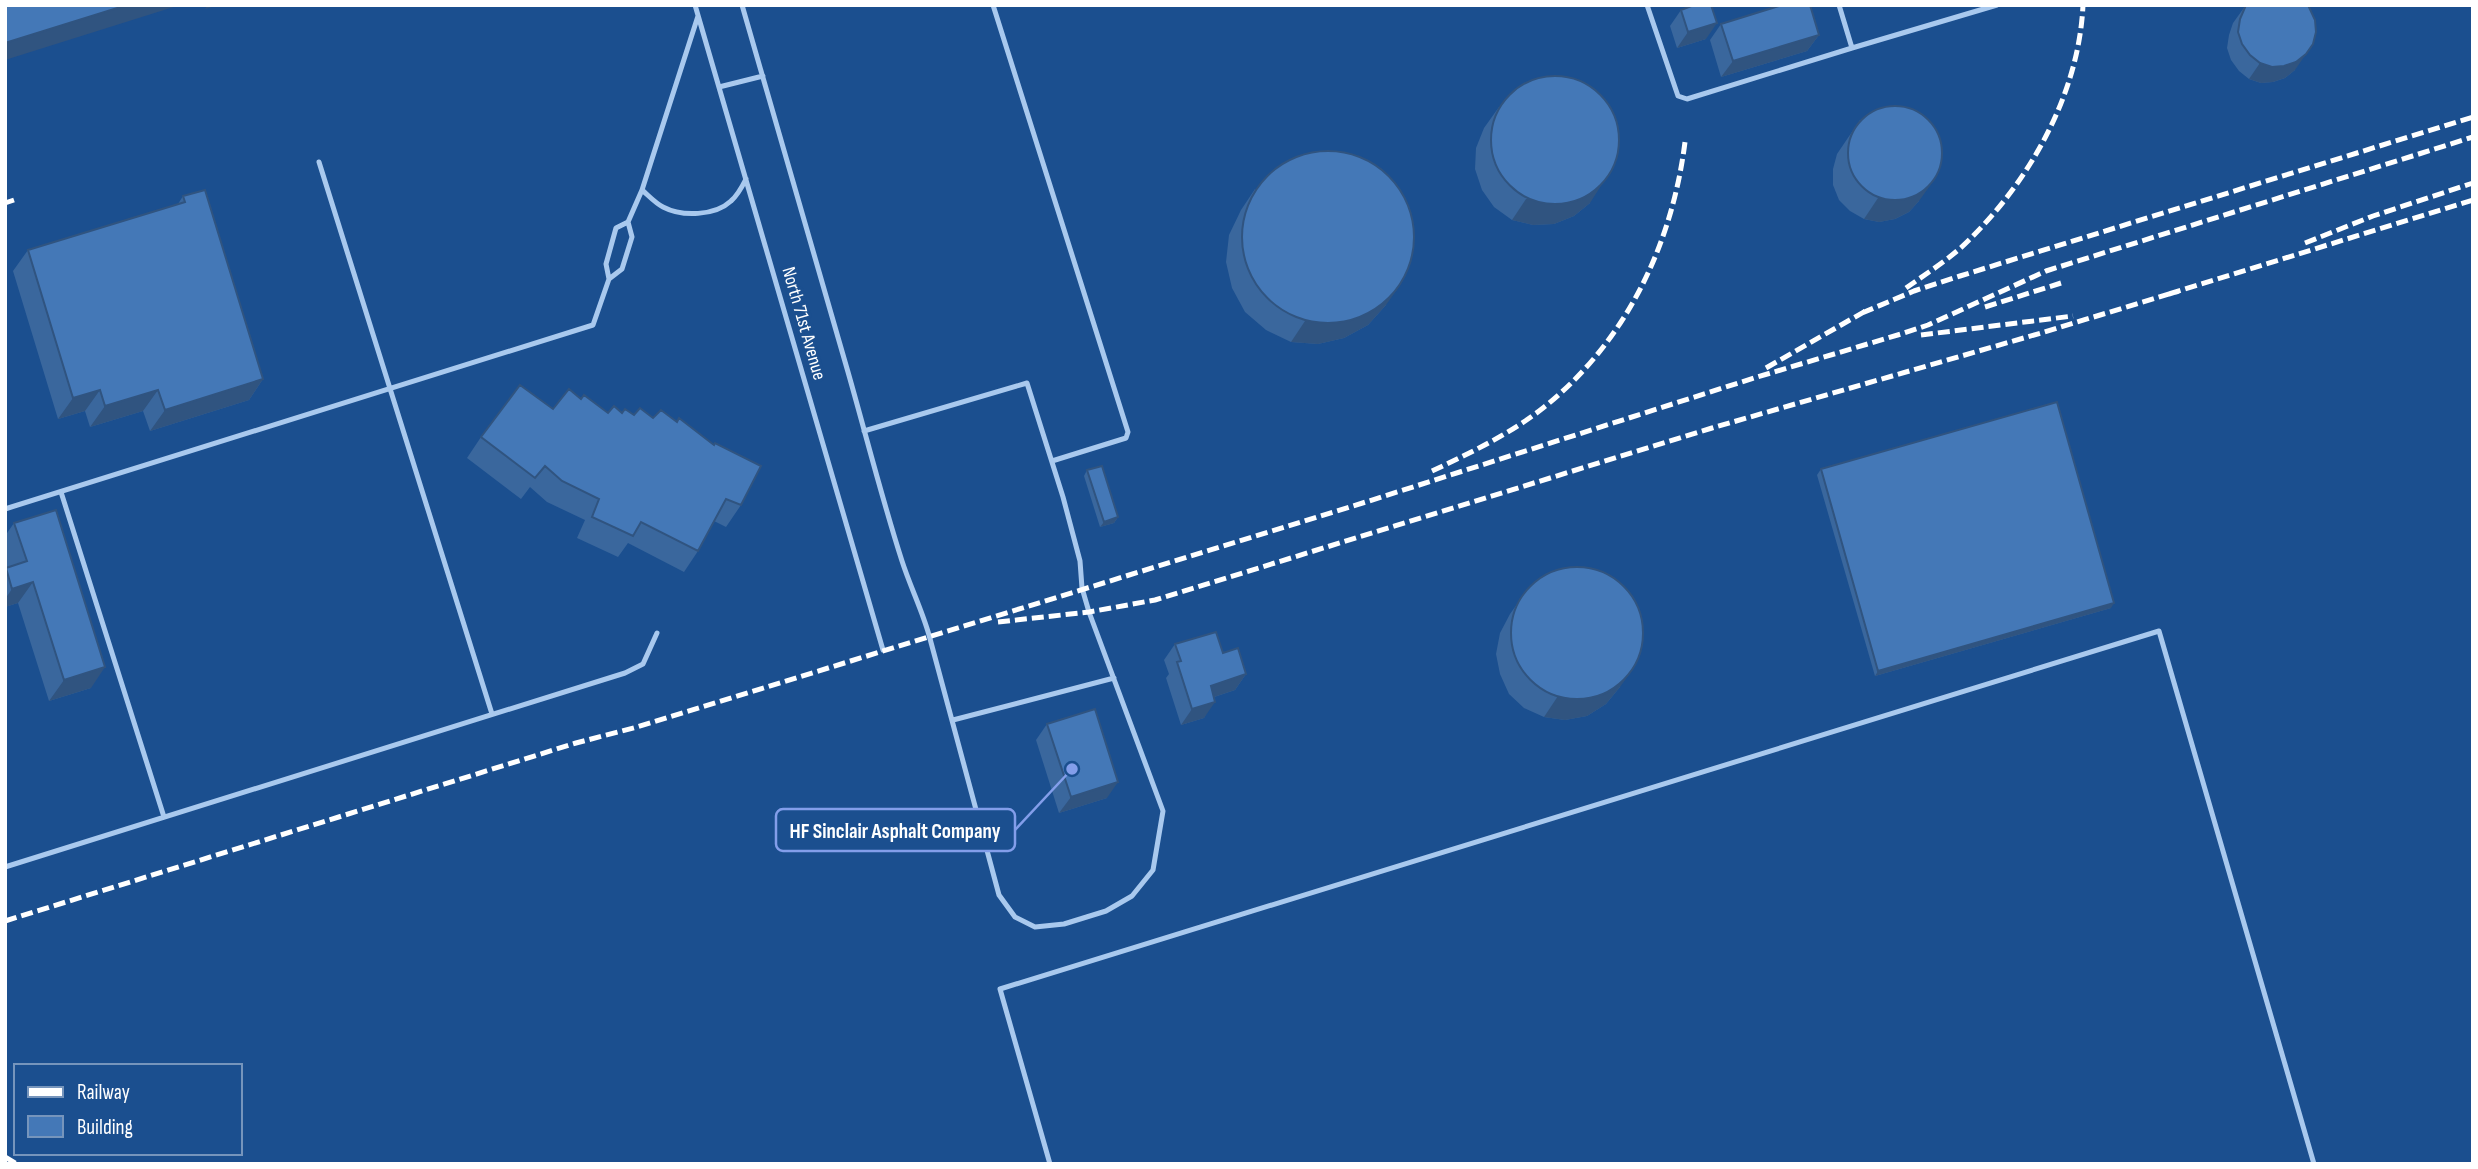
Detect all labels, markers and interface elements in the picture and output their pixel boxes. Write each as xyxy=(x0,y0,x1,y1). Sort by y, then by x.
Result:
street label: North 71st Avenue xyxy=(776,264,831,383)
callout: HF Sinclair Asphalt Company xyxy=(776,809,1015,851)
text: HF Sinclair Asphalt Company xyxy=(789,819,1001,844)
legend xyxy=(14,1064,242,1155)
text: Railway xyxy=(77,1080,130,1105)
text: Building xyxy=(77,1115,133,1140)

